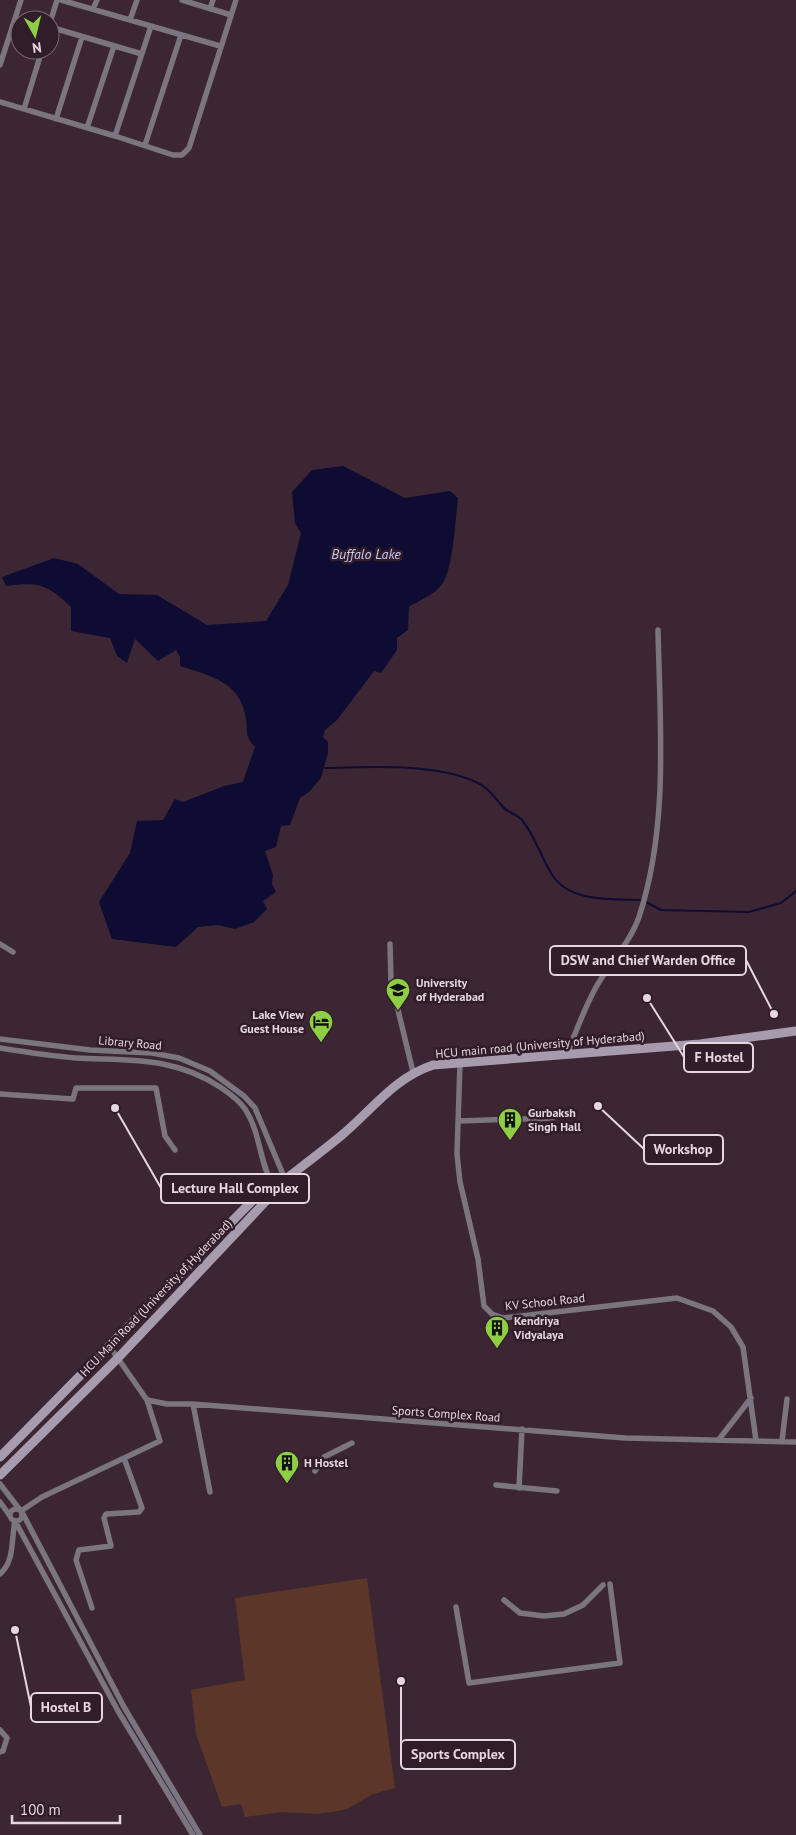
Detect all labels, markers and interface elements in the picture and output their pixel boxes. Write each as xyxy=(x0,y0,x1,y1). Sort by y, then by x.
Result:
north arrow xyxy=(10,10,60,60)
text: N xyxy=(31,38,43,57)
water label: Buffalo Lake xyxy=(331,545,401,563)
callout: DSW and Chief Warden Office xyxy=(550,946,746,975)
text: DSW and Chief Warden Office xyxy=(561,951,735,969)
place label: University of Hyderabad xyxy=(416,975,484,1004)
school or university icon: University of Hyderabad xyxy=(385,977,411,1011)
place label: Lake View Guest House xyxy=(240,1007,304,1036)
hotel icon: Lake View Guest House xyxy=(308,1009,334,1043)
street label: HCU main road (University of Hyderabad) xyxy=(435,1028,645,1061)
street label: Library Road xyxy=(98,1032,162,1053)
callout: F Hostel xyxy=(684,1043,753,1072)
text: F Hostel xyxy=(694,1048,744,1066)
place label: Gurbaksh Singh Hall xyxy=(528,1105,581,1134)
building icon: Gurbaksh Singh Hall xyxy=(497,1107,523,1141)
callout: Workshop xyxy=(644,1135,723,1164)
text: Workshop xyxy=(653,1140,713,1158)
callout: Lecture Hall Complex xyxy=(161,1174,309,1203)
text: Lecture Hall Complex xyxy=(171,1179,299,1197)
street label: HCU Main Road (University of Hyderabad) xyxy=(77,1216,235,1379)
street label: KV School Road xyxy=(504,1290,586,1313)
place label: Kendriya Vidyalaya xyxy=(513,1313,564,1342)
building icon: Kendriya Vidyalaya xyxy=(484,1315,510,1349)
street label: Sports Complex Road xyxy=(391,1402,501,1425)
building icon: H Hostel xyxy=(274,1450,300,1484)
place label: H Hostel xyxy=(304,1455,348,1470)
callout: Hostel B xyxy=(31,1693,102,1722)
text: Hostel B xyxy=(41,1698,91,1716)
callout: Sports Complex xyxy=(401,1740,515,1769)
text: Sports Complex xyxy=(411,1745,506,1763)
scale bar xyxy=(12,1792,120,1824)
text: 100 m xyxy=(20,1800,61,1819)

